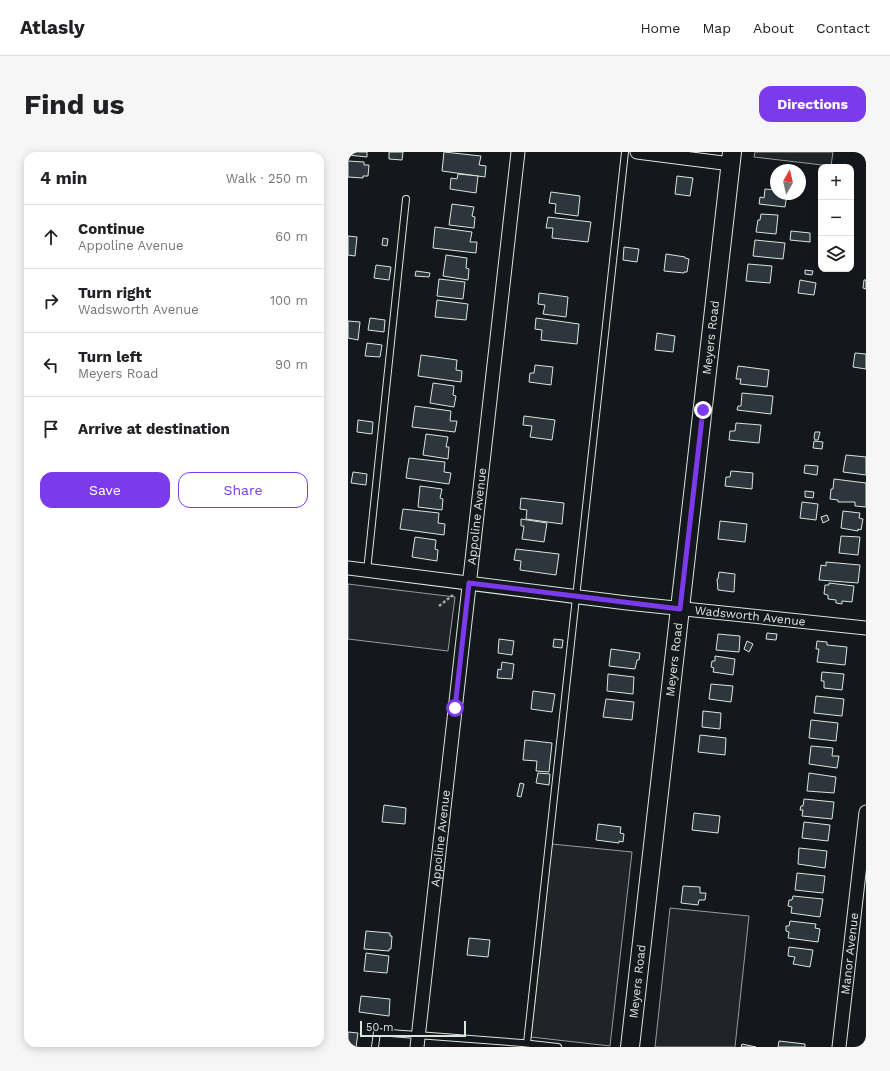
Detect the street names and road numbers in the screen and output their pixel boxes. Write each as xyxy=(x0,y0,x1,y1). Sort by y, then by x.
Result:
street label: Meyers Road xyxy=(700,300,722,375)
street label: Appoline Avenue xyxy=(464,467,489,566)
street label: Wadsworth Avenue xyxy=(694,603,806,629)
street label: Meyers Road xyxy=(663,622,685,697)
street label: Appoline Avenue xyxy=(428,789,453,888)
street label: Manor Avenue xyxy=(838,912,861,995)
street label: Meyers Road xyxy=(626,944,649,1019)

